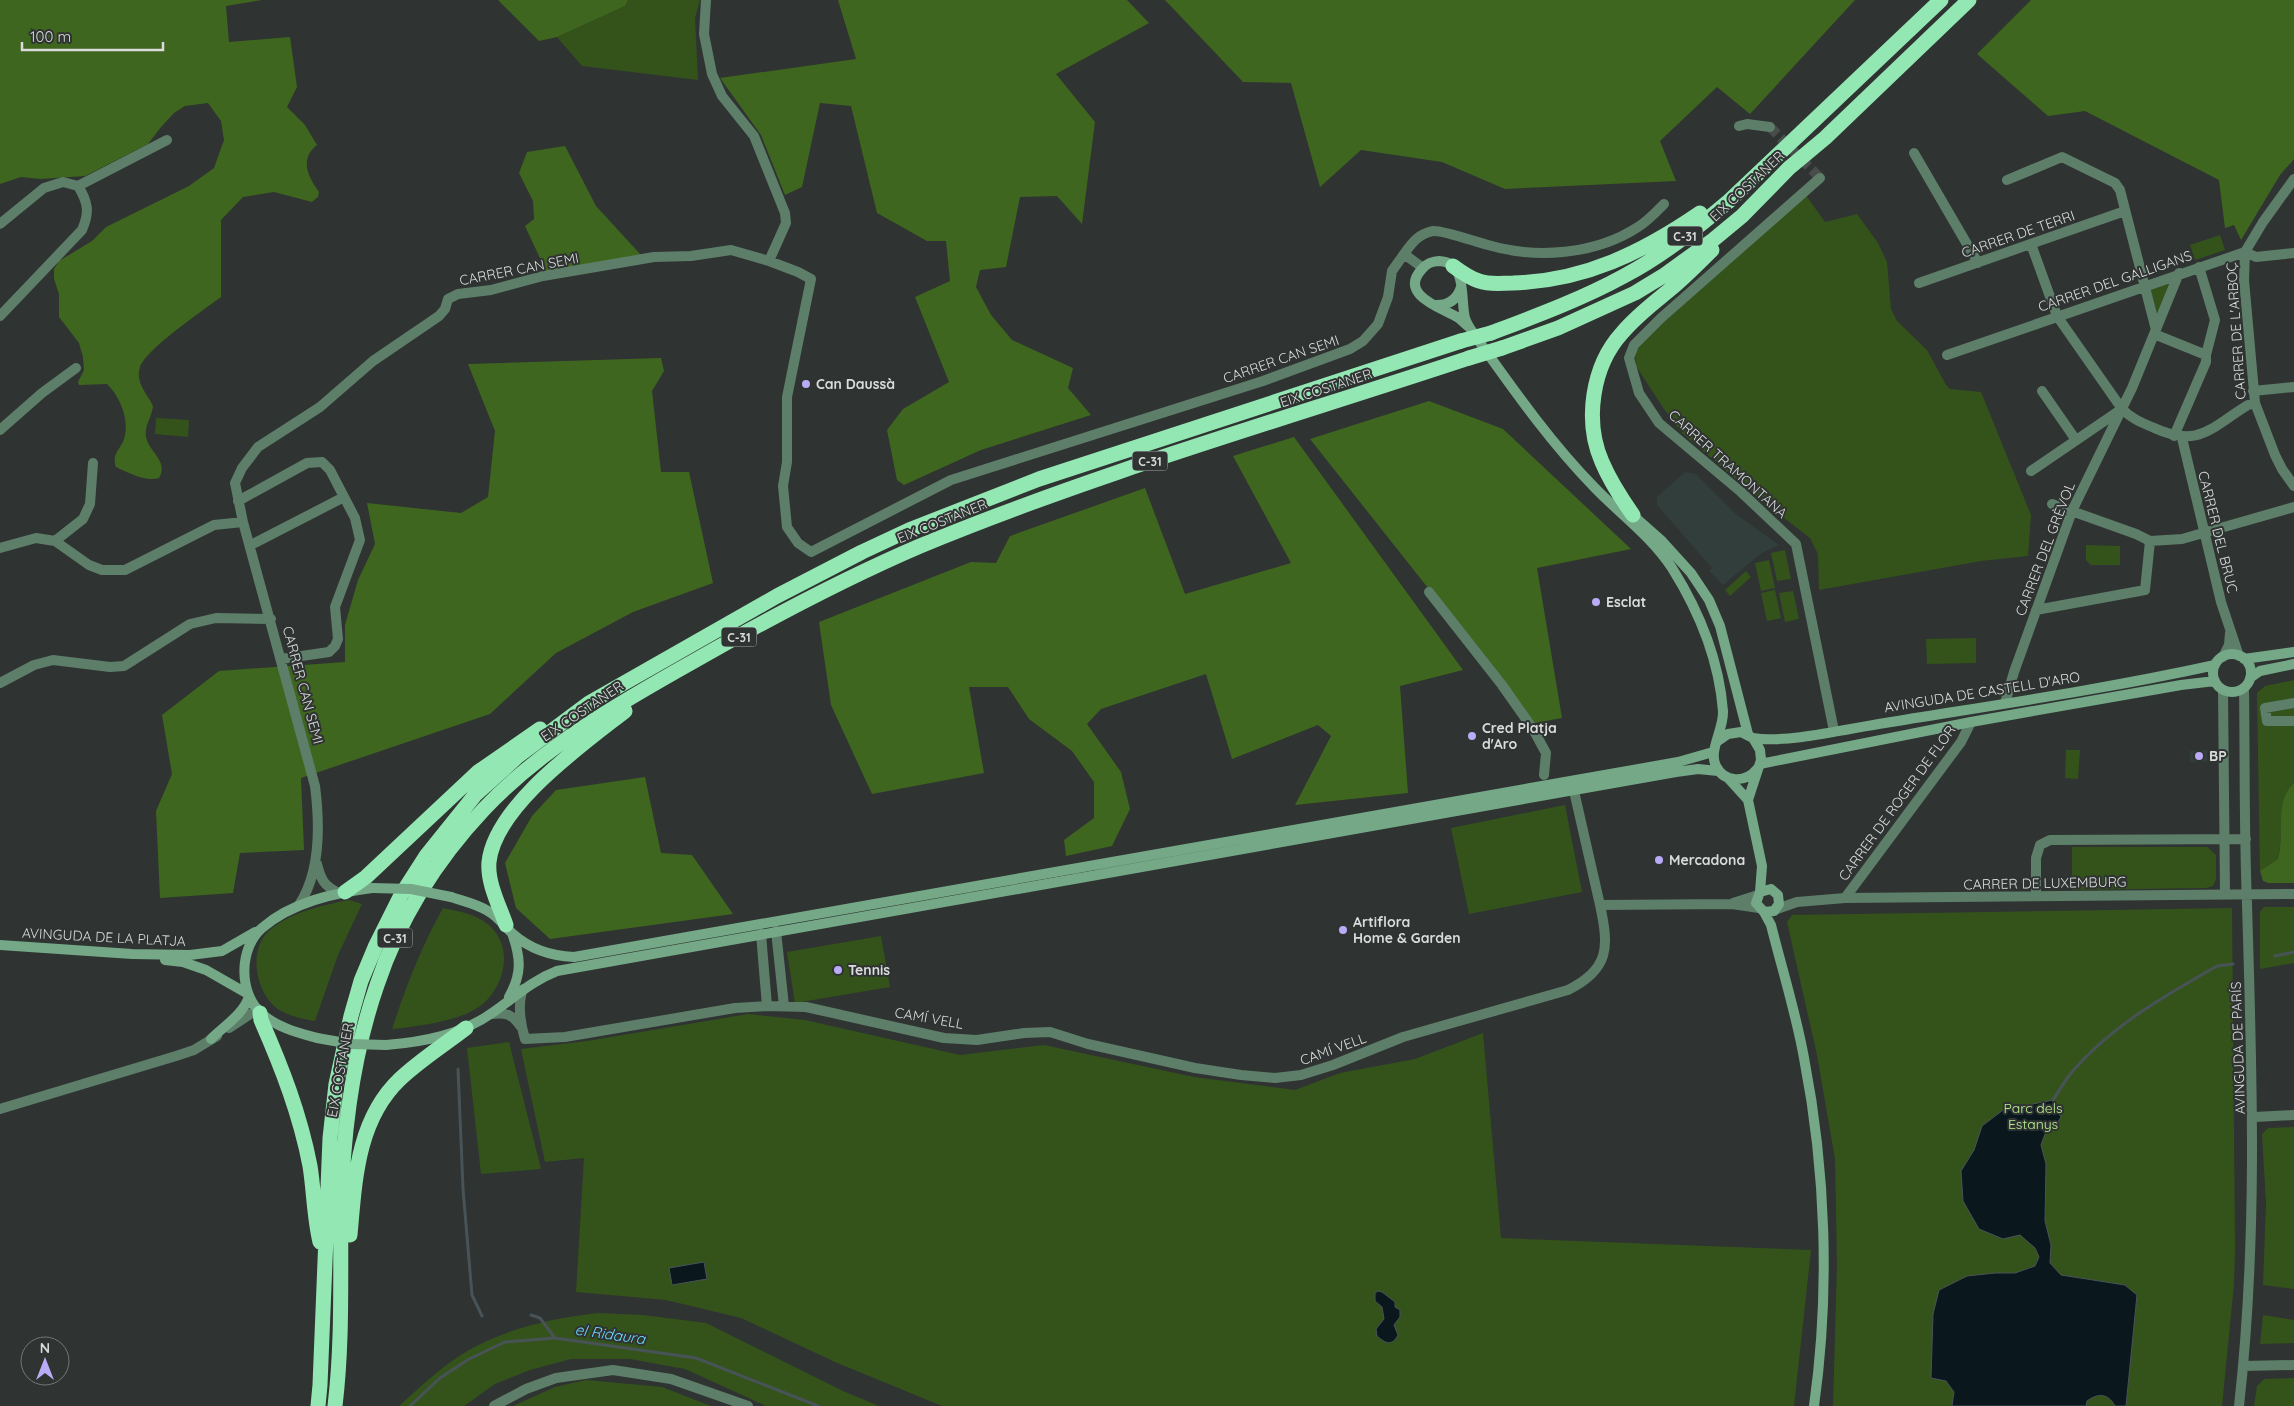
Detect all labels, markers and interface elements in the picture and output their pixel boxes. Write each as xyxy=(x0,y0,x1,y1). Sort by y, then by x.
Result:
scale bar xyxy=(22,20,164,52)
text: 100 m xyxy=(30,27,71,46)
street label: EIX COSTANER xyxy=(1706,147,1788,225)
street label: CARRER DE TERRI xyxy=(1959,206,2077,262)
road number: C-31 xyxy=(1668,227,1702,246)
street label: CARRER DEL GALLIGANS xyxy=(2036,246,2194,316)
street label: CARRER CAN SEMI xyxy=(458,249,580,289)
street label: CARRER DE L'ARBOÇ xyxy=(2222,262,2250,400)
street label: CARRER CAN SEMI xyxy=(1221,331,1341,387)
street label: EIX COSTANER xyxy=(1278,365,1374,411)
place label: Can Daussà xyxy=(816,375,895,393)
marker: Can Daussà xyxy=(800,378,812,390)
street label: CARRER TRAMONTANA xyxy=(1665,406,1791,522)
road number: C-31 xyxy=(1132,452,1168,471)
street label: CARRER DEL BRUC xyxy=(2194,469,2242,595)
street label: CARRER DEL GRÈVOL xyxy=(2011,479,2079,618)
street label: EIX COSTANER xyxy=(894,495,990,547)
place label: Esclat xyxy=(1606,593,1647,611)
marker: Esclat xyxy=(1590,596,1602,608)
street label: CARRER CAN SEMI xyxy=(279,624,327,746)
road number: C-31 xyxy=(722,628,756,646)
street label: AVINGUDA DE CASTELL D'ARO xyxy=(1883,668,2082,716)
street label: EIX COSTANER xyxy=(537,677,627,745)
place label: Cred Platja d'Aro xyxy=(1482,719,1557,753)
street label: CARRER DE ROGER DE FLOR xyxy=(1834,722,1960,884)
marker: Cred Platja d'Aro xyxy=(1466,730,1478,742)
place label: BP xyxy=(2209,747,2227,765)
marker: BP xyxy=(2193,750,2205,762)
place label: Mercadona xyxy=(1669,851,1745,869)
marker: Mercadona xyxy=(1653,854,1665,866)
street label: CARRER DE LUXEMBURG xyxy=(1963,873,2127,893)
place label: Artiflora Home & Garden xyxy=(1353,913,1461,947)
street label: AVINGUDA DE LA PLATJA xyxy=(22,924,186,950)
marker: Artiflora Home & Garden xyxy=(1337,924,1349,936)
road number: C-31 xyxy=(378,928,412,948)
place label: Tennis xyxy=(848,961,890,979)
marker: Tennis xyxy=(832,964,844,976)
street label: AVINGUDA DE PARÍS xyxy=(2227,981,2249,1115)
street label: CAMÍ VELL xyxy=(893,1003,965,1033)
street label: EIX COSTANER xyxy=(323,1021,357,1119)
street label: CAMÍ VELL xyxy=(1297,1029,1369,1069)
park label: Parc dels Estanys xyxy=(2003,1099,2063,1133)
water label: el Ridaura xyxy=(574,1320,647,1348)
north arrow xyxy=(20,1336,70,1386)
text: N xyxy=(40,1339,50,1357)

